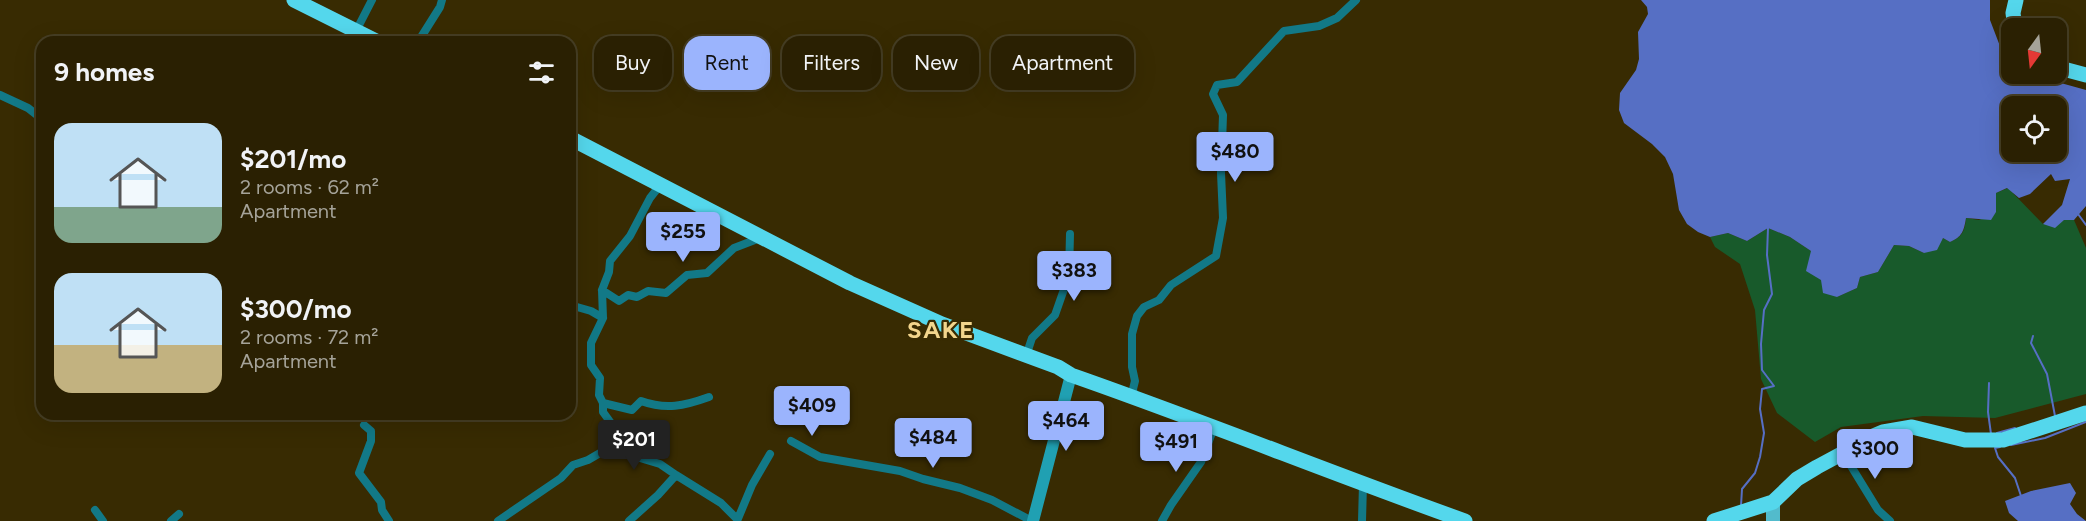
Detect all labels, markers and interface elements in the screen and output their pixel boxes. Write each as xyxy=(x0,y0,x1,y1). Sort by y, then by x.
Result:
north arrow xyxy=(2001,18,2067,84)
map controls xyxy=(2001,18,2067,162)
chip: Buy xyxy=(594,36,672,90)
chip: Rent xyxy=(684,36,770,90)
chip: Filters xyxy=(782,36,881,90)
chip: New xyxy=(893,36,979,90)
chip: Apartment xyxy=(991,36,1134,90)
text: 9 homes xyxy=(54,56,154,88)
icon: filters xyxy=(525,56,558,89)
button: locate xyxy=(2001,96,2067,162)
pin: $480 xyxy=(1199,132,1271,183)
text: $480 xyxy=(1211,139,1259,163)
text: $201/mo xyxy=(240,143,346,175)
icon: home xyxy=(102,147,174,219)
text: 2 rooms · 62 m² xyxy=(240,175,379,199)
text: Apartment xyxy=(240,199,337,223)
pin: $255 xyxy=(647,212,719,263)
text: $255 xyxy=(660,219,706,243)
pin: $383 xyxy=(1038,251,1110,302)
text: $383 xyxy=(1051,258,1097,282)
text: $300/mo xyxy=(240,293,352,325)
icon: home xyxy=(102,297,174,369)
district label: SAKE xyxy=(907,315,975,344)
text: 2 rooms · 72 m² xyxy=(240,325,378,349)
text: Apartment xyxy=(240,349,337,373)
pin: $409 xyxy=(776,386,848,437)
text: $409 xyxy=(788,393,836,417)
pin: $464 xyxy=(1030,401,1102,452)
text: $464 xyxy=(1042,408,1090,432)
pin: $484 xyxy=(897,418,969,469)
pin: $201 xyxy=(598,420,670,471)
pin: $491 xyxy=(1140,422,1212,473)
text: $484 xyxy=(909,425,957,449)
text: $201 xyxy=(612,427,656,451)
text: $491 xyxy=(1154,429,1198,453)
pin: $300 xyxy=(1839,429,1911,480)
text: $300 xyxy=(1851,436,1899,460)

